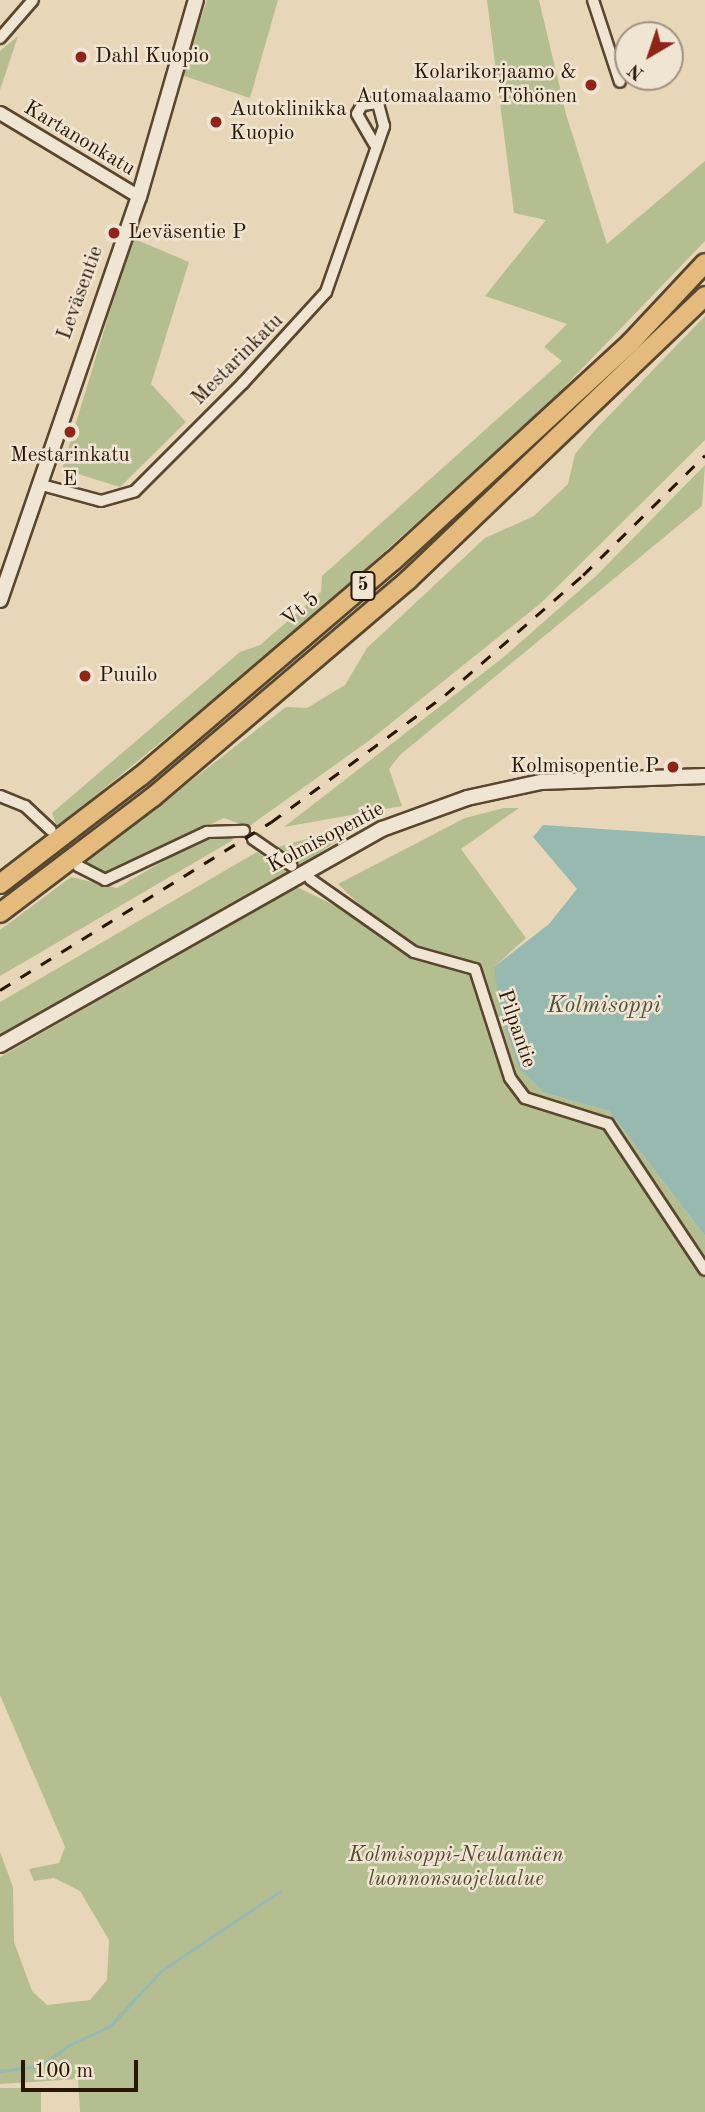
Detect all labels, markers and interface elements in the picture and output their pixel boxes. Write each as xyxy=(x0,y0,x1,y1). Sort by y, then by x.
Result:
north arrow xyxy=(614,21,684,91)
place label: Dahl Kuopio xyxy=(95,44,209,70)
marker: Dahl Kuopio xyxy=(73,49,89,65)
text: N xyxy=(625,59,648,83)
place label: Kolarikorjaamo & Automaalaamo Töhönen xyxy=(356,60,577,110)
marker: Kolarikorjaamo & Automaalaamo Töhönen xyxy=(583,77,599,93)
street label: Kartanonkatu xyxy=(19,96,139,182)
place label: Autoklinikka Kuopio xyxy=(230,97,347,147)
marker: Autoklinikka Kuopio xyxy=(208,114,224,130)
place label: Leväsentie P xyxy=(128,220,246,246)
marker: Leväsentie P xyxy=(106,225,122,241)
street label: Leväsentie xyxy=(52,243,110,343)
street label: Mestarinkatu xyxy=(187,309,289,411)
marker: Mestarinkatu E xyxy=(62,424,78,440)
place label: Mestarinkatu E xyxy=(10,443,130,493)
road number: 5 xyxy=(349,570,377,601)
street label: Vt 5 xyxy=(277,587,325,633)
place label: Puuilo xyxy=(99,663,157,689)
marker: Puuilo xyxy=(77,668,93,684)
place label: Kolmisopentie P xyxy=(510,754,659,780)
marker: Kolmisopentie P xyxy=(665,759,681,775)
street label: Kolmisopentie xyxy=(263,797,389,879)
street label: Pilpantie xyxy=(491,987,541,1071)
water label: Kolmisoppi xyxy=(547,992,661,1020)
park label: Kolmisoppi-Neulamäen luonnonsuojelualue xyxy=(349,1843,563,1893)
scale bar xyxy=(24,2046,142,2090)
text: 100 m xyxy=(34,2061,93,2082)

